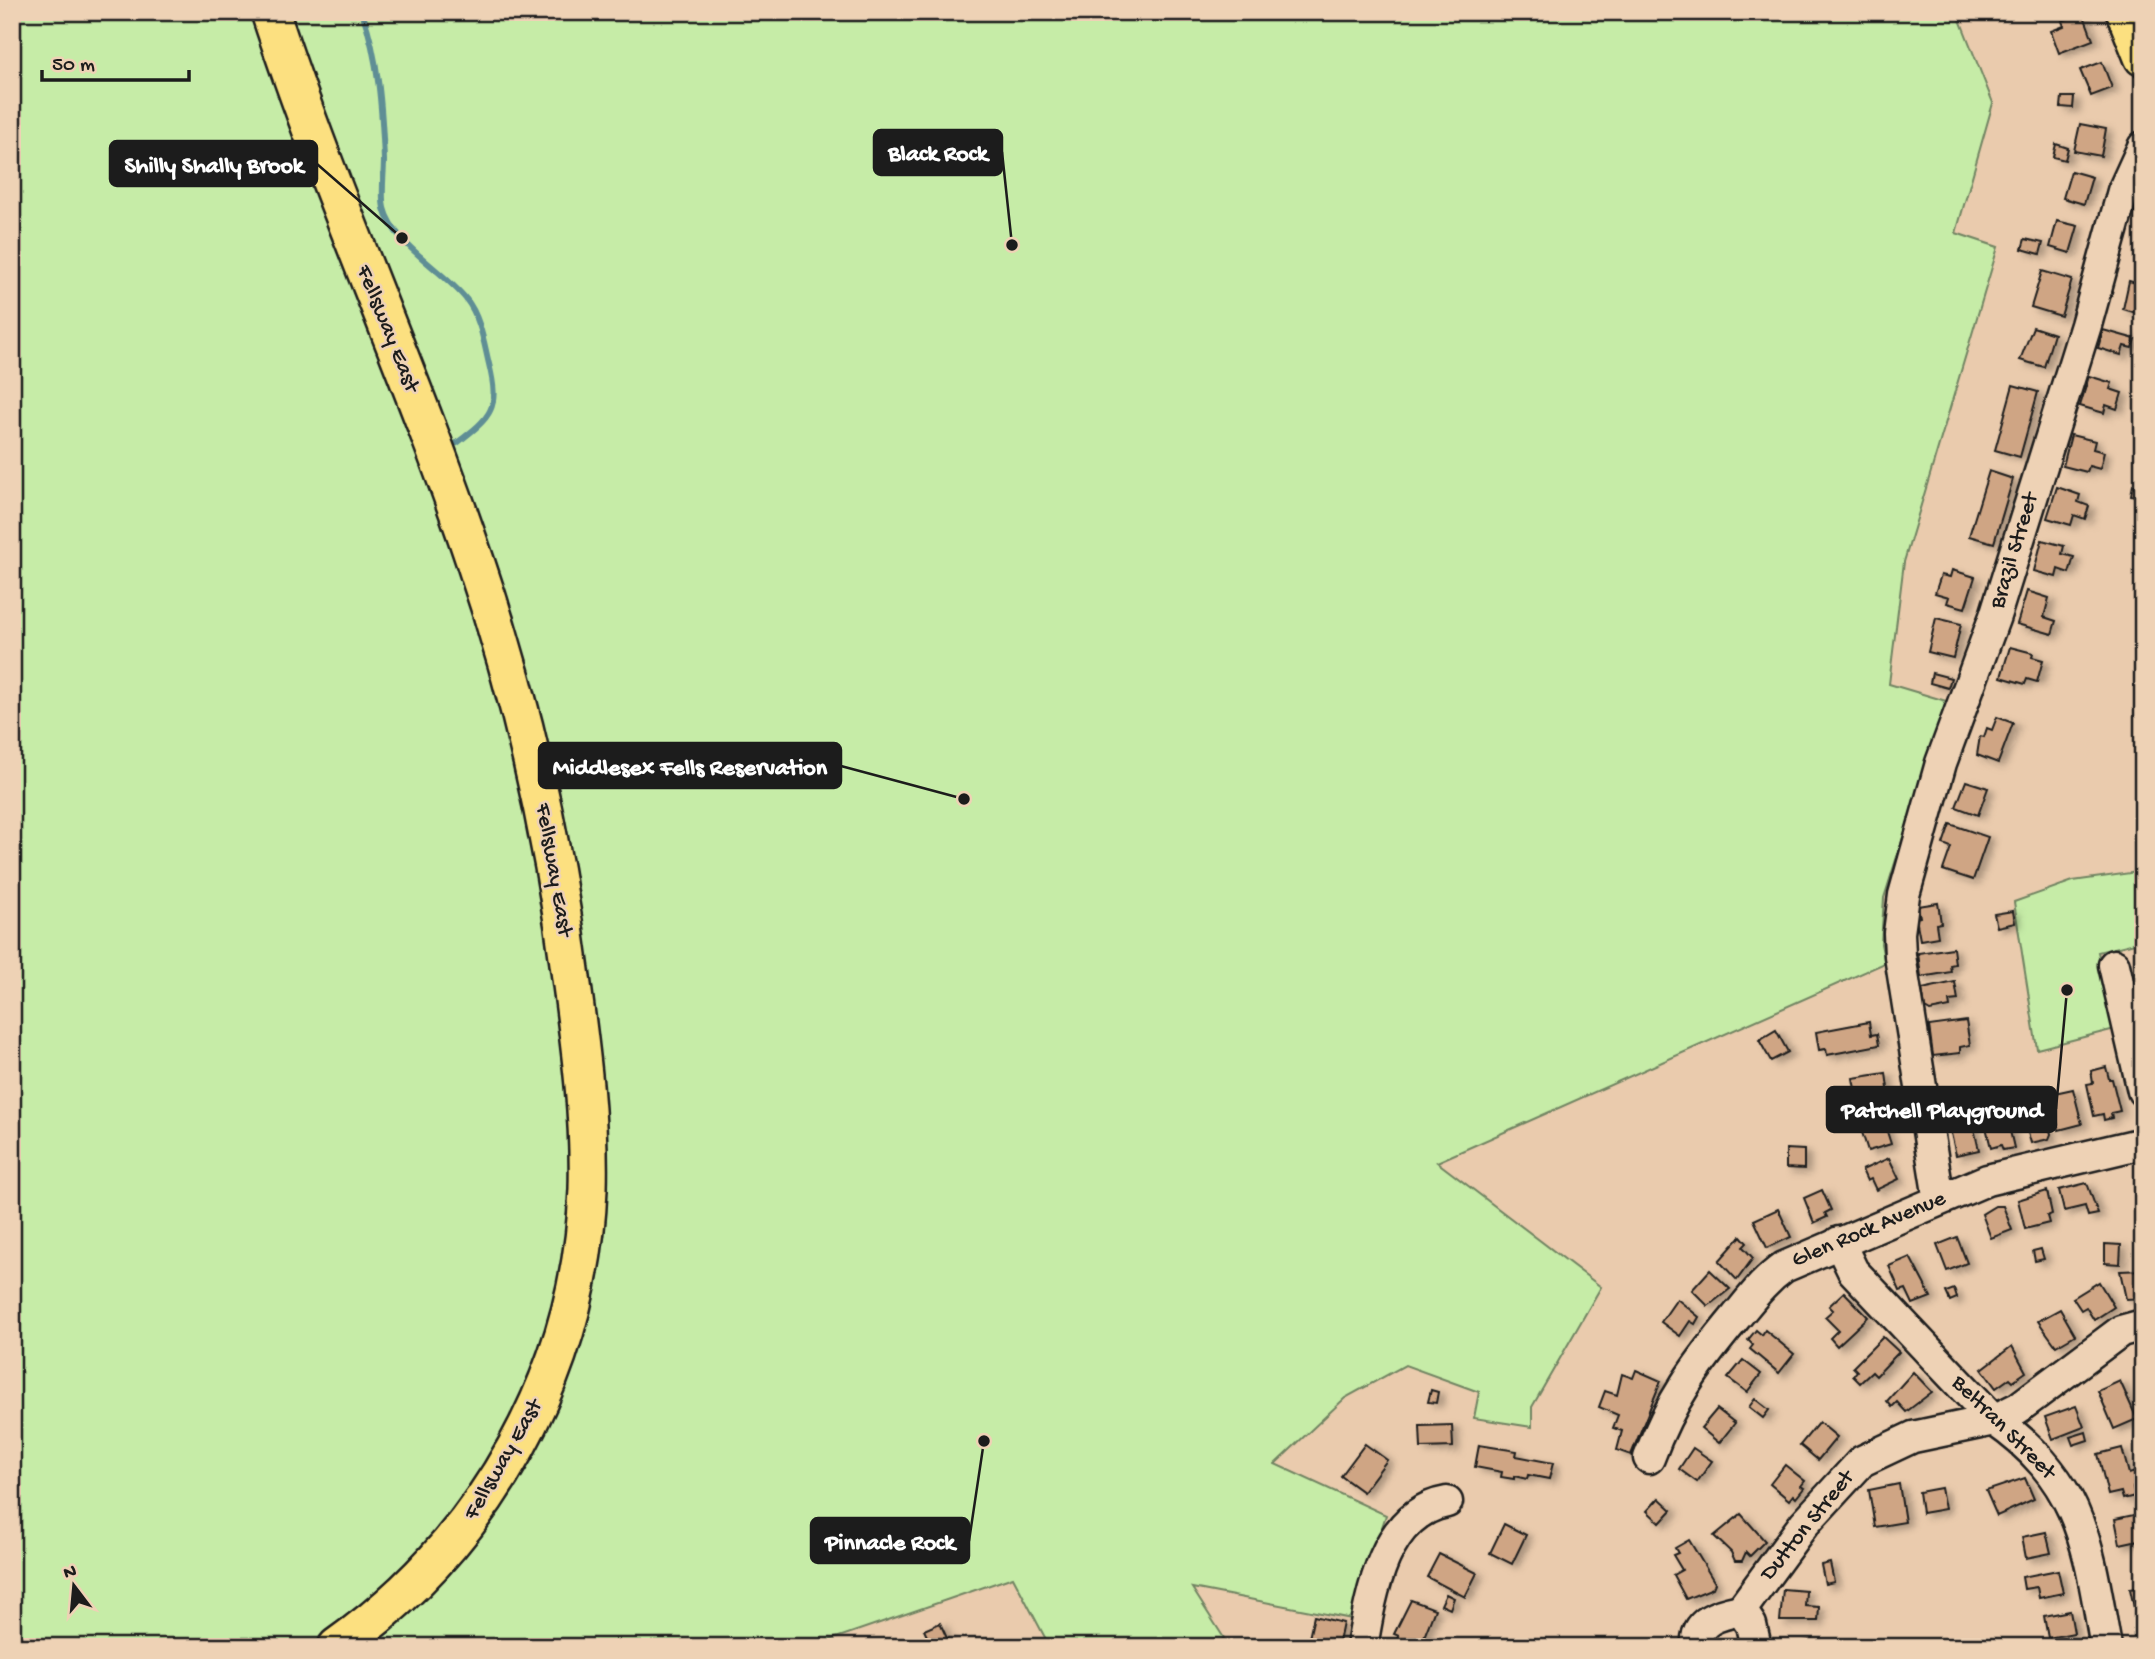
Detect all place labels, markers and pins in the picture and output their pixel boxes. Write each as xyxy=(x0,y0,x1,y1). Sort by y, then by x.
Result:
callout: Black Rock xyxy=(874,130,1002,175)
callout: Shilly Shally Brook xyxy=(110,141,317,186)
callout: Middlesex Fells Reservation xyxy=(539,743,841,788)
callout: Patchell Playground xyxy=(1827,1087,2056,1132)
callout: Pinnacle Rock xyxy=(811,1518,969,1563)

